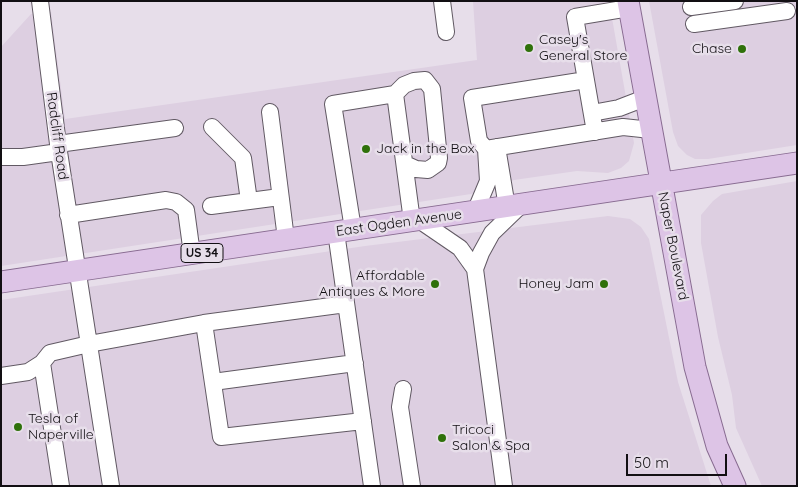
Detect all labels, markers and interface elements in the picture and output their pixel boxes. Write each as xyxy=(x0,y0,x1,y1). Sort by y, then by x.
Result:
place label: Casey's General Store xyxy=(539,32,627,64)
place label: Chase xyxy=(692,41,732,57)
marker: Casey's General Store xyxy=(523,42,535,54)
marker: Chase xyxy=(736,43,748,55)
street label: Radcliff Road xyxy=(43,91,71,181)
place label: Jack in the Box xyxy=(376,141,475,157)
marker: Jack in the Box xyxy=(360,143,372,155)
street label: Naper Boulevard xyxy=(654,190,692,302)
street label: East Ogden Avenue xyxy=(335,206,463,240)
road number: US 34 xyxy=(181,244,223,262)
place label: Affordable Antiques & More xyxy=(319,268,425,300)
place label: Honey Jam xyxy=(518,276,594,292)
marker: Affordable Antiques & More xyxy=(429,278,441,290)
marker: Honey Jam xyxy=(598,278,610,290)
place label: Tesla of Naperville xyxy=(28,411,94,444)
marker: Tesla of Naperville xyxy=(12,421,24,433)
place label: Tricoci Salon & Spa xyxy=(452,422,530,454)
marker: Tricoci Salon & Spa xyxy=(436,432,448,444)
scale bar xyxy=(628,444,729,476)
text: 50 m xyxy=(634,453,669,472)

